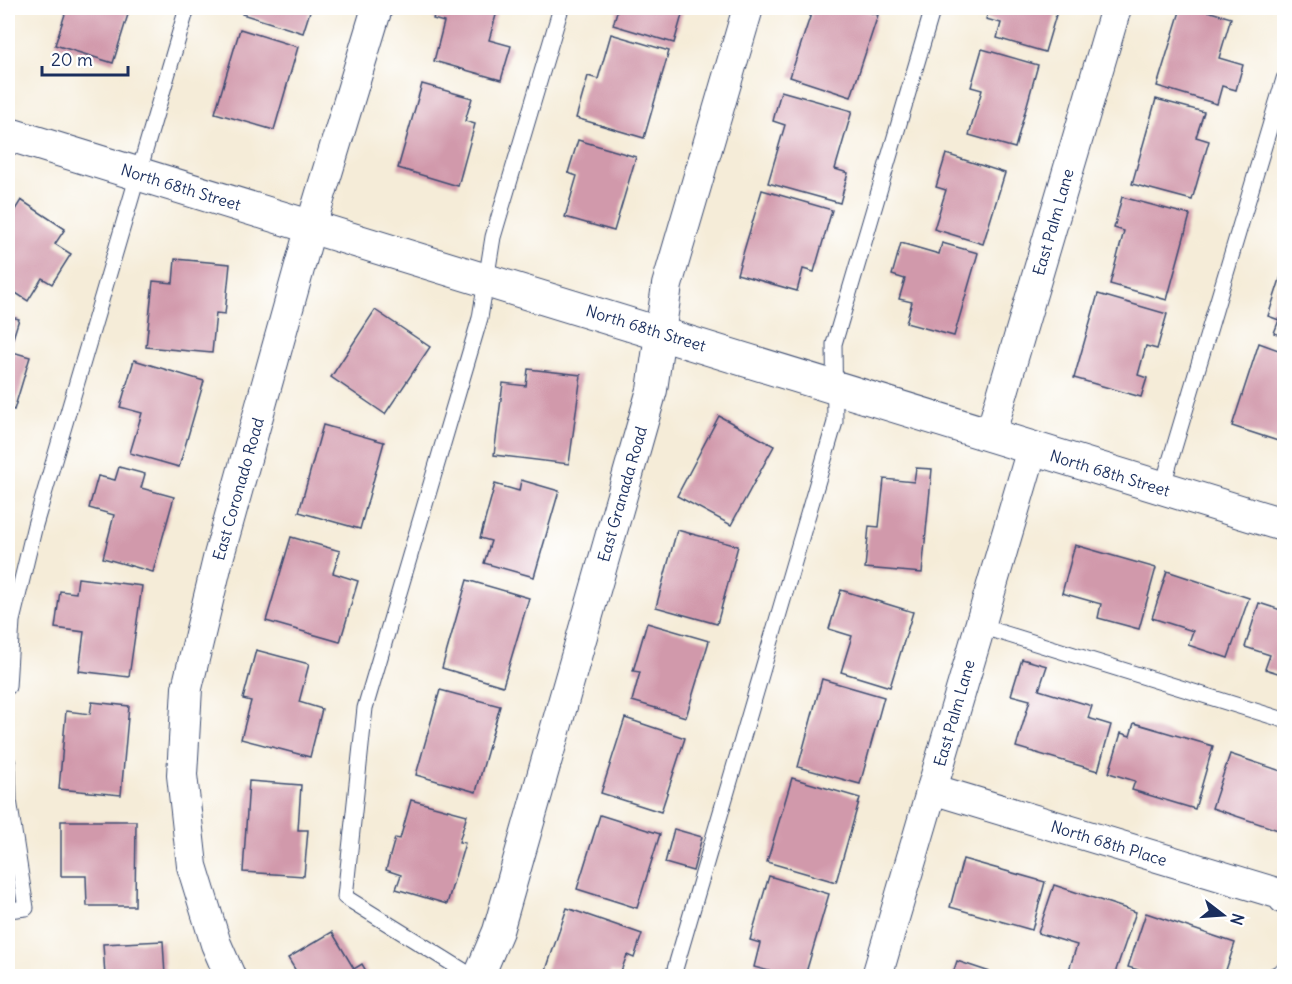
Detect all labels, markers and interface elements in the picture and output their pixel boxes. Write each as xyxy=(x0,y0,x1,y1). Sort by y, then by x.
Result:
scale bar xyxy=(42,39,128,77)
text: 20 m xyxy=(51,48,93,71)
street label: North 68th Street xyxy=(119,159,244,215)
street label: East Palm Lane xyxy=(1028,166,1078,278)
street label: North 68th Street xyxy=(584,300,709,356)
street label: East Coronado Road xyxy=(208,415,268,563)
street label: East Granada Road xyxy=(593,424,651,564)
street label: North 68th Street xyxy=(1048,445,1173,501)
street label: East Palm Lane xyxy=(929,657,979,769)
street label: North 68th Place xyxy=(1048,816,1170,870)
north arrow xyxy=(1193,885,1253,945)
text: N xyxy=(1226,911,1249,928)

